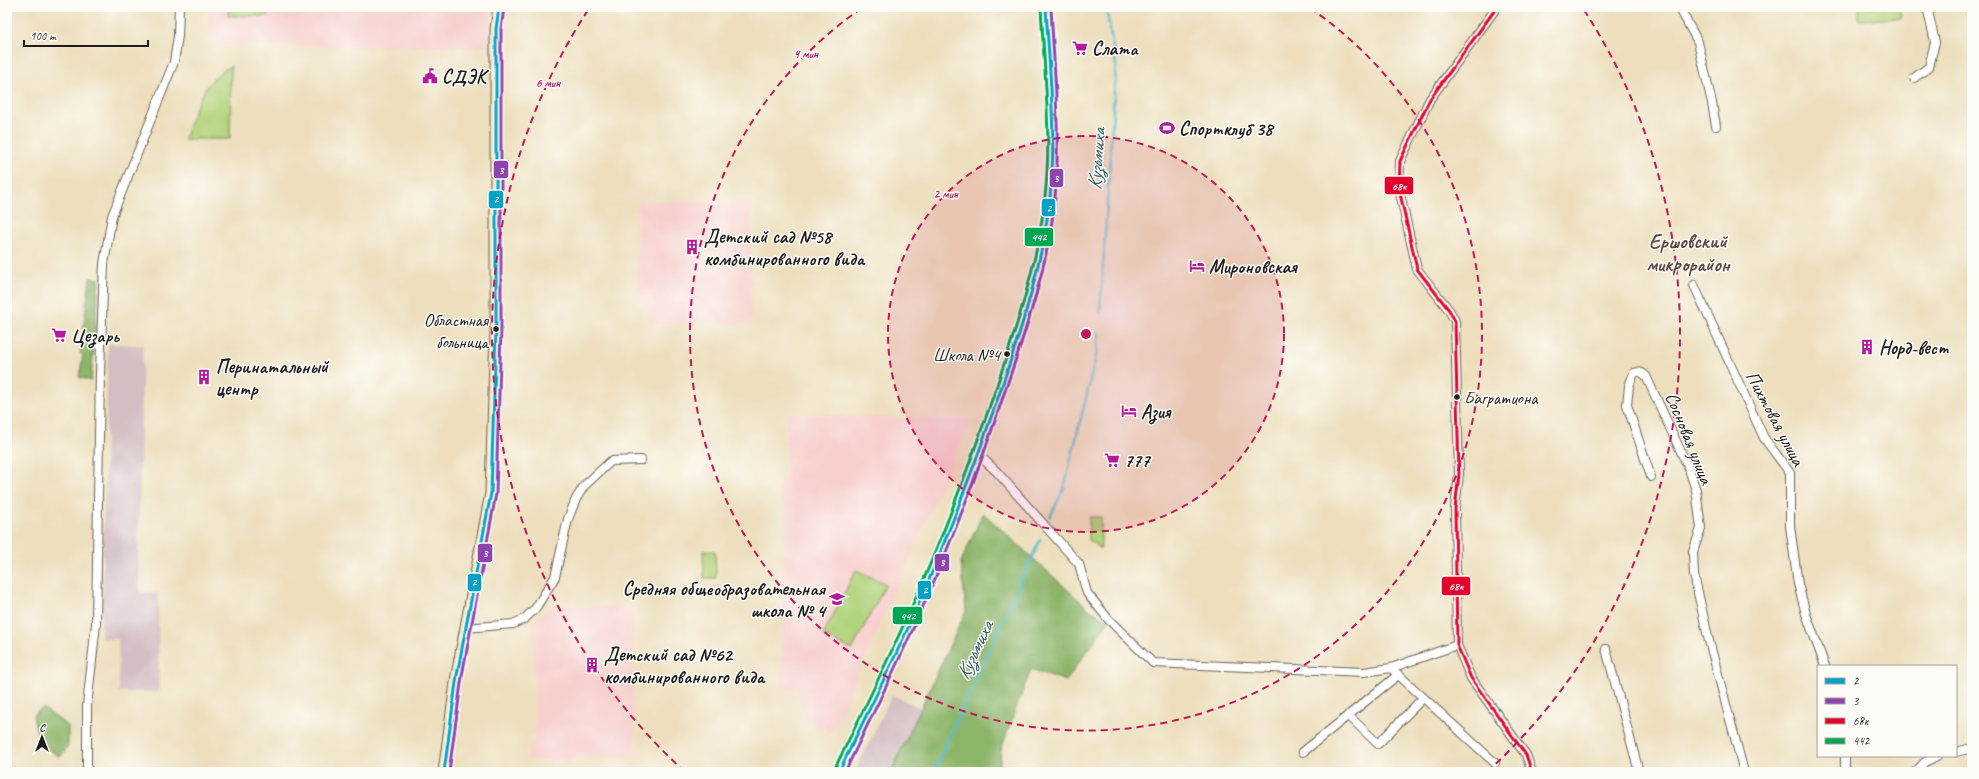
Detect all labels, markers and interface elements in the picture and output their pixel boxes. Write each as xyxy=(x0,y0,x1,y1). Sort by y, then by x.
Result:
scale bar xyxy=(24,22,148,48)
text: 100 m xyxy=(30,28,57,44)
place label: Слата xyxy=(1092,37,1139,61)
supermarket icon: Слата xyxy=(1071,39,1089,57)
text: 4 мин xyxy=(794,46,819,62)
place label: СДЭК xyxy=(442,65,490,89)
public building icon: СДЭК xyxy=(421,67,439,85)
text: 6 мин xyxy=(536,75,561,91)
place label: Спортклуб 38 xyxy=(1179,117,1275,141)
sports icon: Спортклуб 38 xyxy=(1158,119,1176,137)
water label: Кузьмиха xyxy=(1082,125,1111,191)
line badge: 3 xyxy=(493,160,509,179)
text: 3 xyxy=(499,163,505,177)
line badge: 3 xyxy=(1049,168,1064,188)
text: 3 xyxy=(1054,171,1060,185)
line badge: 68к xyxy=(1384,176,1414,195)
text: 68к xyxy=(1392,179,1408,193)
text: 2 мин xyxy=(934,186,959,202)
line badge: 2 xyxy=(488,190,504,209)
text: 2 xyxy=(494,192,500,206)
line badge: 2 xyxy=(1041,198,1056,217)
text: 2 xyxy=(1047,201,1053,215)
place label: Детский сад №58 комбинированного вида xyxy=(704,225,866,271)
line badge: 442 xyxy=(1024,227,1054,247)
district label: Ершовский микрорайон xyxy=(1646,229,1731,277)
text: 442 xyxy=(1032,230,1047,244)
building icon: Детский сад №58 комбинированного вида xyxy=(683,238,701,256)
place label: Мироновская xyxy=(1209,255,1298,279)
hotel icon: Мироновская xyxy=(1188,257,1206,275)
place label: Областная больница xyxy=(424,309,490,353)
place label: Цезарь xyxy=(71,324,120,349)
marker: Областная больница xyxy=(491,324,501,334)
supermarket icon: Цезарь xyxy=(50,326,68,344)
centre of rings xyxy=(1079,327,1093,341)
place label: Норд-вест xyxy=(1879,336,1949,360)
building icon: Норд-вест xyxy=(1858,338,1876,356)
place label: Школа №4 xyxy=(933,344,1002,366)
marker: Школа №4 xyxy=(1002,349,1012,359)
place label: Перинатальный центр xyxy=(216,355,330,401)
street label: Пихтовая улица xyxy=(1740,367,1811,472)
building icon: Перинатальный центр xyxy=(195,368,213,386)
place label: Багратиона xyxy=(1464,387,1539,409)
street label: Сосновая улица xyxy=(1660,389,1719,489)
marker: Багратиона xyxy=(1452,392,1462,402)
place label: Азия xyxy=(1141,400,1172,425)
hotel icon: Азия xyxy=(1120,402,1138,420)
place label: 777 xyxy=(1124,449,1152,473)
supermarket icon: 777 xyxy=(1103,451,1121,469)
line badge: 3 xyxy=(477,543,493,563)
text: 3 xyxy=(483,546,489,560)
line badge: 3 xyxy=(934,553,950,572)
text: 3 xyxy=(940,555,946,569)
line badge: 2 xyxy=(467,573,482,592)
text: 2 xyxy=(472,575,478,589)
line badge: 68к xyxy=(1441,576,1471,596)
place label: Средняя общеобразовательная школа № 4 xyxy=(623,577,827,623)
text: 68к xyxy=(1449,579,1465,593)
line badge: 2 xyxy=(917,580,932,600)
text: 2 xyxy=(923,583,929,597)
school or university icon: Средняя общеобразовательная школа № 4 xyxy=(828,590,846,608)
line badge: 442 xyxy=(892,606,923,625)
text: 442 xyxy=(901,609,916,623)
water label: Кузьмиха xyxy=(950,614,1000,683)
place label: Детский сад №62 комбинированного вида xyxy=(604,643,766,689)
building icon: Детский сад №62 комбинированного вида xyxy=(583,656,601,674)
legend xyxy=(1817,665,1957,757)
text: 2 xyxy=(1853,673,1860,689)
text: 3 xyxy=(1853,693,1860,709)
text: 68к xyxy=(1853,713,1870,729)
north arrow xyxy=(22,717,62,757)
text: С xyxy=(39,720,46,734)
text: 442 xyxy=(1853,733,1871,749)

